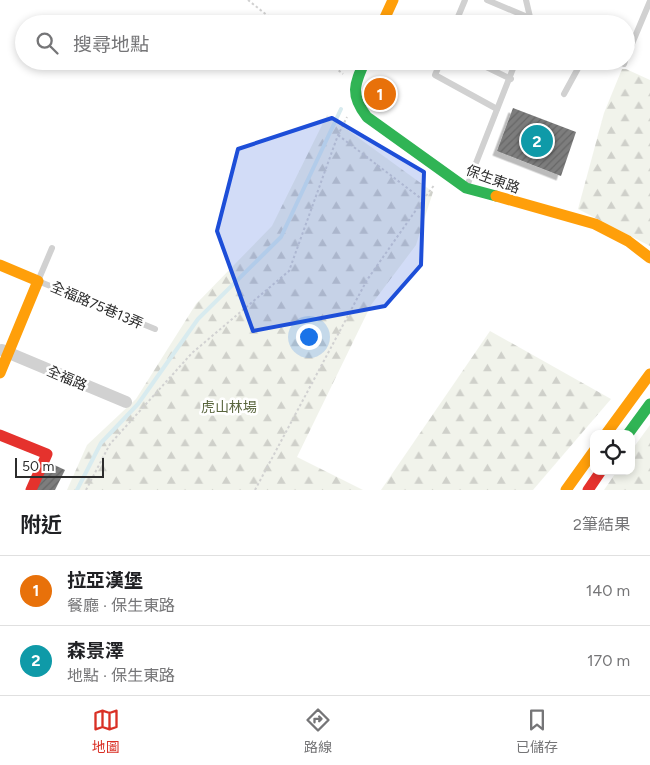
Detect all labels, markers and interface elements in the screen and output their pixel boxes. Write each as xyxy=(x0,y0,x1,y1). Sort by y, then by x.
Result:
search box xyxy=(15,15,635,70)
icon: search xyxy=(33,29,61,57)
text: 搜尋地點 xyxy=(73,33,149,56)
pin: 1 xyxy=(364,75,396,113)
pin: 2 xyxy=(521,122,553,160)
street label: 保生東路 xyxy=(464,162,522,197)
street label: 全福路75巷13弄 xyxy=(48,278,146,333)
your location xyxy=(296,324,322,350)
street label: 全福路 xyxy=(44,362,89,394)
park label: 虎山林場 xyxy=(201,399,257,416)
map controls xyxy=(590,430,635,475)
button: locate xyxy=(590,430,635,475)
scale bar xyxy=(15,455,104,478)
text: 50 m xyxy=(22,458,54,475)
text: 附近 xyxy=(20,512,62,537)
text: 2筆結果 xyxy=(573,515,630,534)
text: 拉亞漢堡 xyxy=(67,569,143,592)
text: 1 xyxy=(33,581,39,600)
text: 140 m xyxy=(586,581,630,600)
text: 餐廳 · 保生東路 xyxy=(67,596,175,615)
text: 森景澤 xyxy=(67,639,124,662)
text: 2 xyxy=(31,651,41,670)
text: 170 m xyxy=(587,651,630,670)
text: 地點 · 保生東路 xyxy=(67,666,175,685)
tab: 地圖 xyxy=(92,706,120,756)
tab: 路線 xyxy=(304,706,332,756)
tab: 已儲存 xyxy=(516,706,558,756)

